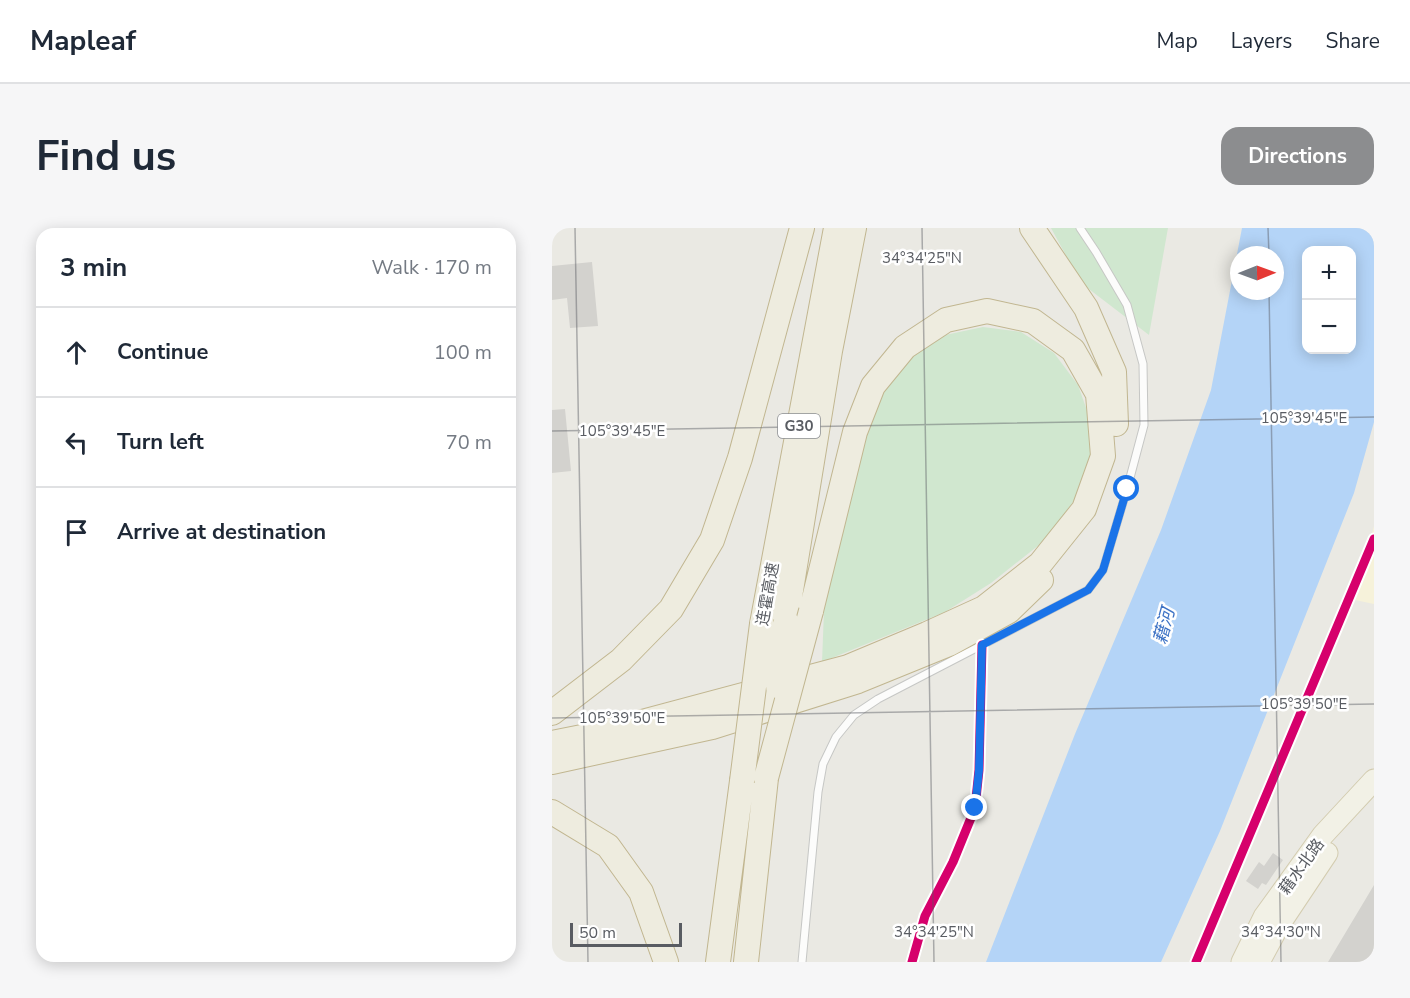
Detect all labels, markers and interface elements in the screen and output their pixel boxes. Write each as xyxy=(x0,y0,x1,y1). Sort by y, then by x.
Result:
text: Mapleaf xyxy=(30,22,136,60)
text: Map xyxy=(1156,27,1198,55)
text: Layers xyxy=(1231,27,1292,55)
text: Share xyxy=(1325,27,1380,55)
button: Directions xyxy=(1221,127,1374,185)
text: Find us xyxy=(36,128,176,185)
north arrow xyxy=(1230,246,1284,300)
map controls xyxy=(1302,246,1356,354)
button: + xyxy=(1302,246,1356,300)
text: 34°34'25"N xyxy=(882,248,962,268)
text: 3 min xyxy=(60,250,127,285)
text: Walk · 170 m xyxy=(372,254,492,281)
button: − xyxy=(1302,300,1356,354)
icon: ahead xyxy=(60,336,93,369)
text: Continue xyxy=(117,337,208,367)
text: 100 m xyxy=(434,339,492,366)
text: 105°39'45"E xyxy=(1261,408,1347,428)
road number: G30 xyxy=(778,414,820,438)
text: 105°39'45"E xyxy=(579,421,665,441)
icon: left xyxy=(60,426,93,459)
text: Turn left xyxy=(117,427,204,457)
text: 70 m xyxy=(446,429,492,456)
route start xyxy=(1113,475,1139,501)
icon: arrive xyxy=(60,516,93,549)
text: Arrive at destination xyxy=(117,517,326,547)
street label: 连霍高速 xyxy=(752,561,784,628)
water label: 藉河 xyxy=(1148,603,1181,646)
text: 105°39'50"E xyxy=(1261,694,1347,714)
text: 105°39'50"E xyxy=(579,708,665,728)
route end xyxy=(961,794,987,820)
street label: 藉水北路 xyxy=(1274,834,1330,899)
scale bar xyxy=(570,920,682,948)
text: 50 m xyxy=(579,922,616,944)
text: 34°34'25"N xyxy=(894,922,974,942)
text: 34°34'30"N xyxy=(1241,922,1321,942)

